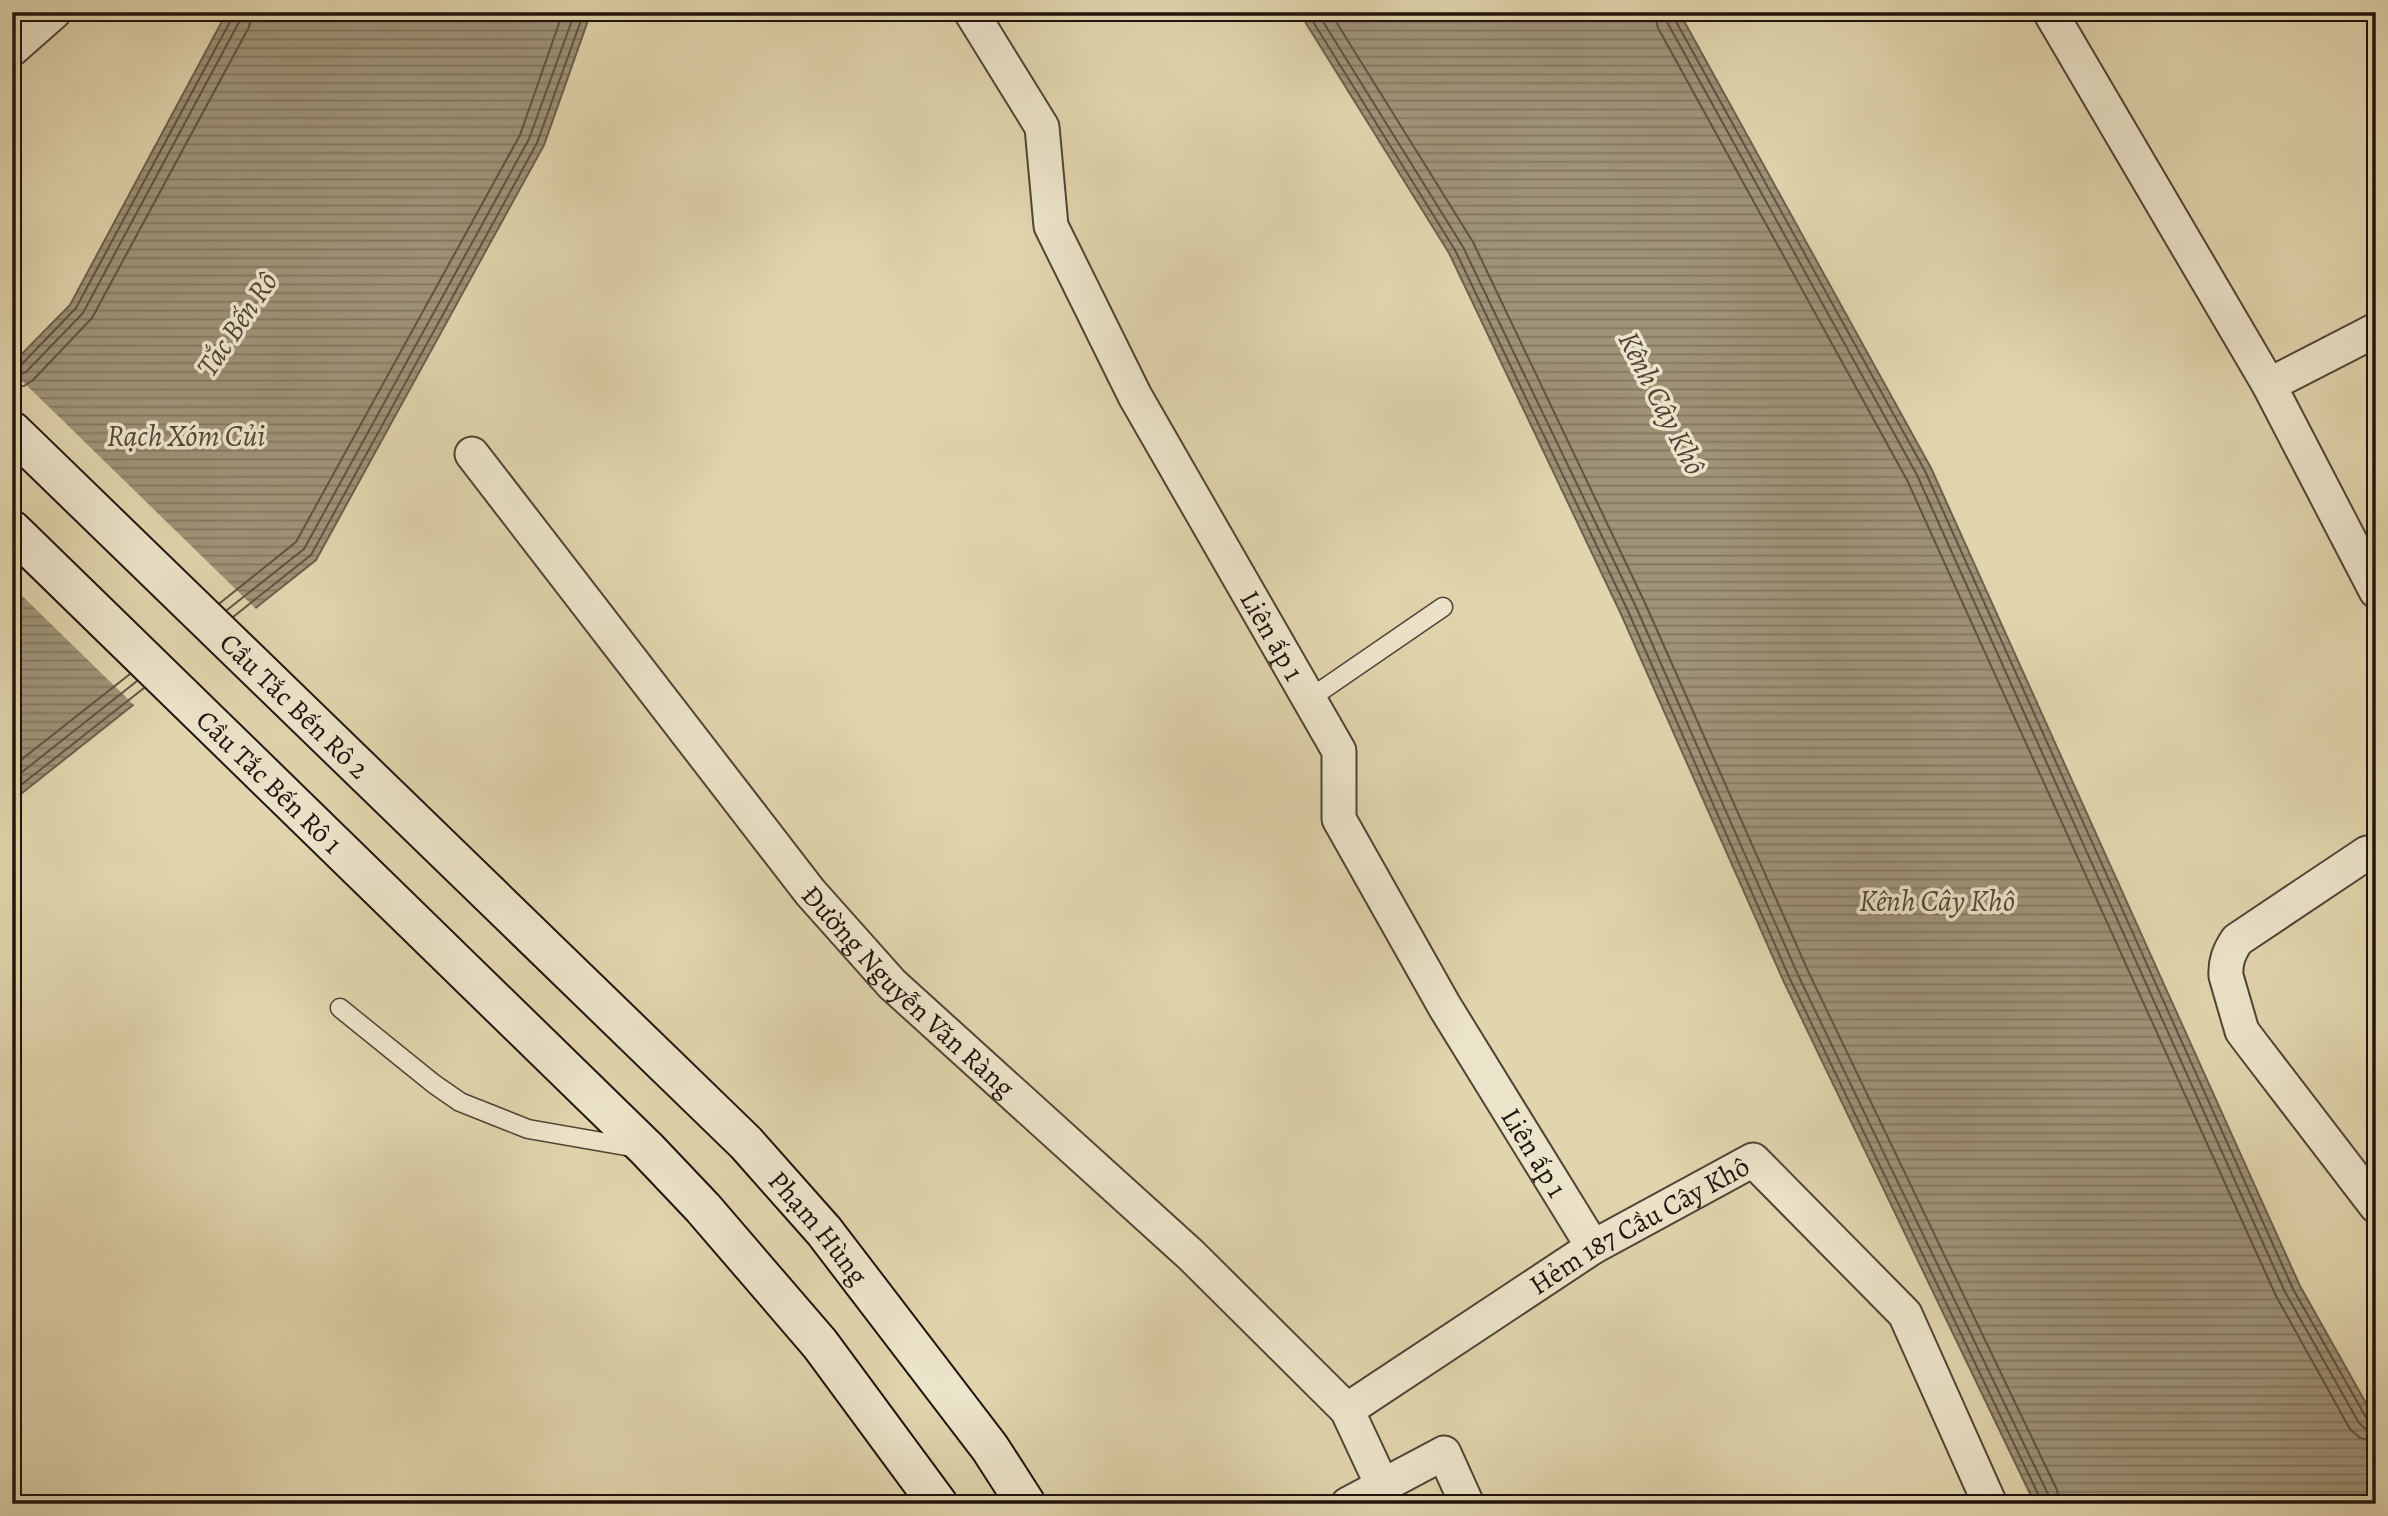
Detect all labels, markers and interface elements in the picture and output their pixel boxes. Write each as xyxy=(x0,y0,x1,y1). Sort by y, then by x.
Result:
water label: Tắc Bến Rô xyxy=(187,264,287,384)
water label: Kênh Cây Khô xyxy=(1609,324,1715,482)
water label: Rạch Xóm Củi xyxy=(107,416,265,456)
street label: Liên ấp 1 xyxy=(1231,583,1313,688)
street label: Cầu Tắc Bến Rô 2 xyxy=(211,625,377,787)
street label: Cầu Tắc Bến Rô 1 xyxy=(187,702,351,862)
street label: Đường Nguyễn Văn Ràng xyxy=(793,877,1023,1106)
water label: Kênh Cây Khô xyxy=(1859,881,2015,921)
street label: Liên ấp 1 xyxy=(1492,1101,1576,1205)
street label: Hẻm 187 Cầu Cây Khô xyxy=(1522,1148,1756,1304)
street label: Phạm Hùng xyxy=(759,1163,876,1293)

